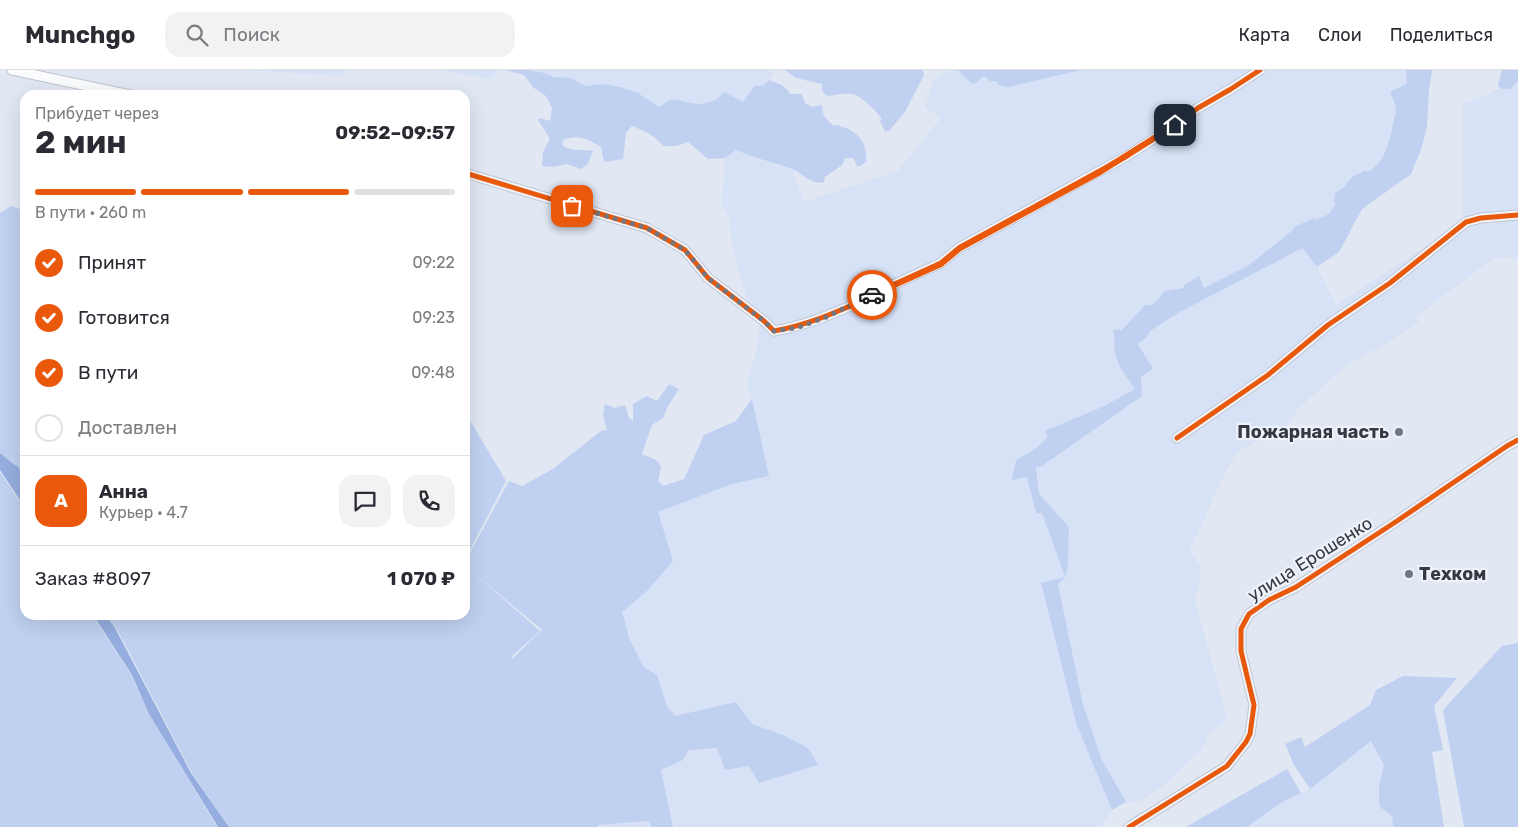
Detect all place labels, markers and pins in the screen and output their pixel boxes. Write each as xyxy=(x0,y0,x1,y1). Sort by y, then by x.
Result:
pin xyxy=(1154,104,1196,146)
pin xyxy=(551,185,593,227)
place label: Пожарная часть xyxy=(1237,421,1389,443)
marker: Пожарная часть xyxy=(1393,426,1405,438)
place label: Техком xyxy=(1419,563,1486,585)
marker: Техком xyxy=(1403,568,1415,580)

